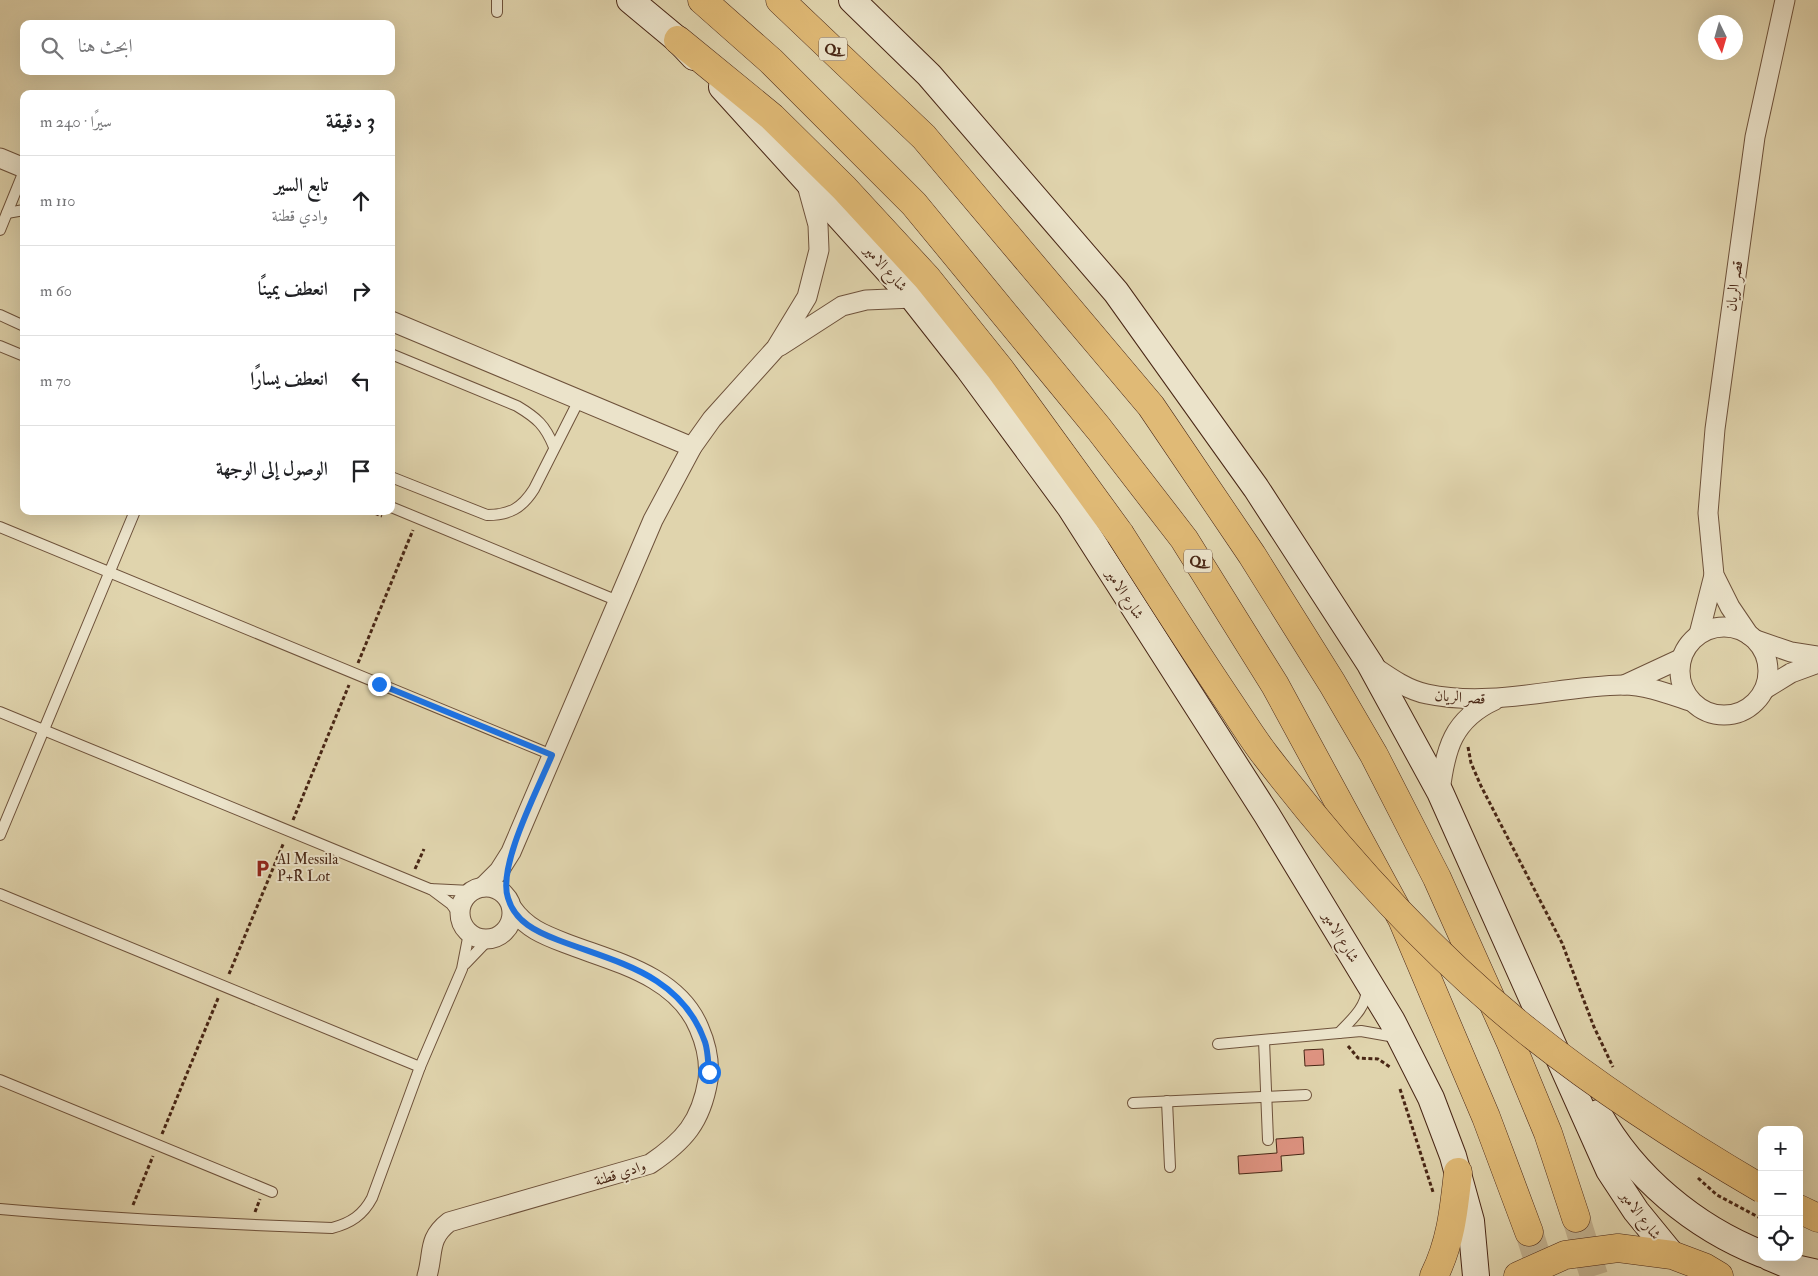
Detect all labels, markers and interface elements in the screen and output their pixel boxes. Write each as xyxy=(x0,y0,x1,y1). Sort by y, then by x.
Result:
north arrow xyxy=(1698,15,1743,60)
search box xyxy=(20,20,395,75)
icon: search xyxy=(38,34,66,62)
text: ابحث هنا xyxy=(78,34,133,58)
road number: Q1 xyxy=(819,38,847,61)
text: 3 دقيقة xyxy=(326,108,375,135)
text: سيرًا · 240 m xyxy=(40,112,112,132)
text: تابع السير xyxy=(274,173,328,197)
icon: ahead xyxy=(347,187,375,215)
text: 110 m xyxy=(40,191,75,211)
text: وادي قطنة xyxy=(272,206,328,226)
street label: شارع الامير xyxy=(856,240,911,298)
street label: قصر الريان xyxy=(1722,259,1747,313)
text: انعطف يمينًا xyxy=(258,277,328,301)
icon: right xyxy=(347,277,375,305)
text: 60 m xyxy=(40,281,72,301)
text: انعطف يسارًا xyxy=(250,367,328,391)
icon: left xyxy=(347,367,375,395)
text: 70 m xyxy=(40,371,71,391)
text: الوصول إلى الوجهة xyxy=(216,457,328,481)
icon: arrive xyxy=(347,457,375,485)
road number: Q1 xyxy=(1184,550,1212,572)
street label: شارع الامير xyxy=(1098,564,1148,625)
route end xyxy=(368,673,391,696)
street label: قصر الريان xyxy=(1434,686,1486,709)
place label: Al Messila P+R Lot xyxy=(276,850,339,886)
parking icon: Al Messila P+R Lot xyxy=(253,858,273,878)
street label: شارع الامير xyxy=(1314,907,1363,968)
route start xyxy=(698,1061,721,1084)
map controls xyxy=(1758,1126,1803,1261)
button: + xyxy=(1758,1126,1803,1171)
street label: وادي قطنة xyxy=(592,1156,649,1193)
button: − xyxy=(1758,1171,1803,1216)
street label: شارع الامير xyxy=(1613,1186,1665,1245)
button: locate xyxy=(1758,1216,1803,1261)

